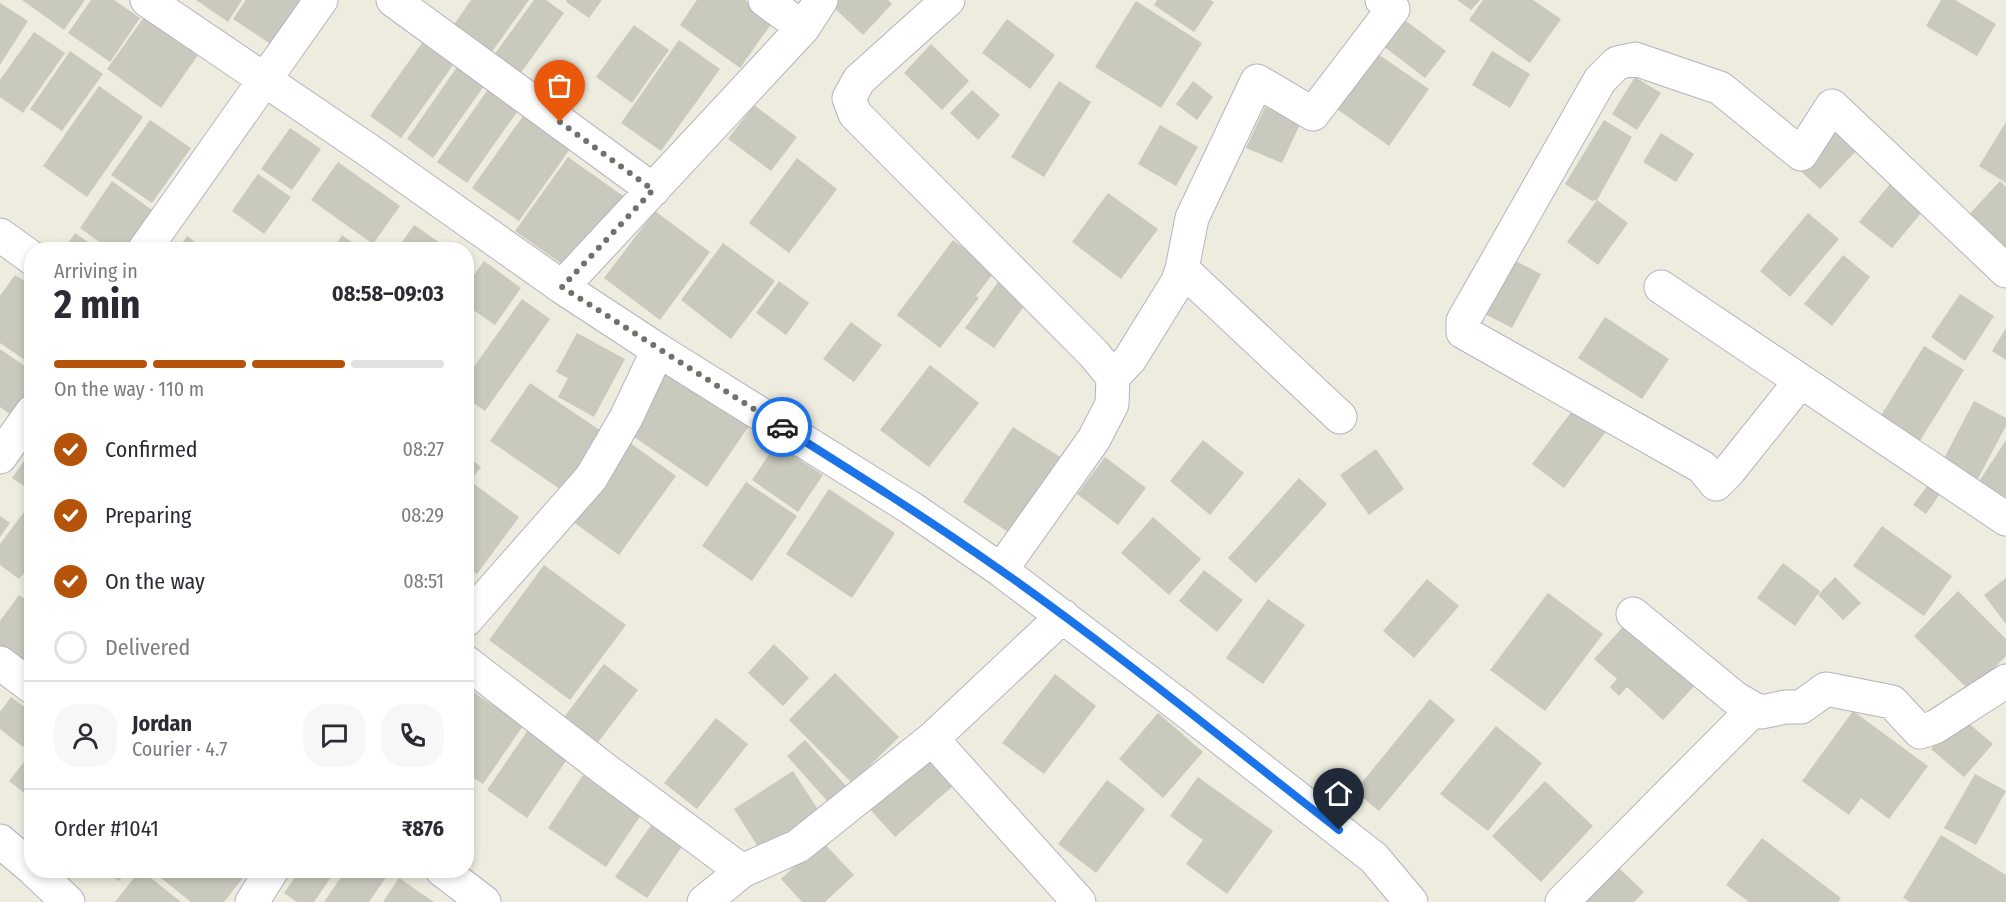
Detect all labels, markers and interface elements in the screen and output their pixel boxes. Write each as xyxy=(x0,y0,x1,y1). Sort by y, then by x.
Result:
pin xyxy=(534,60,585,122)
icon: bag xyxy=(543,69,576,102)
text: Arriving in xyxy=(54,259,138,283)
text: 08:58–09:03 xyxy=(332,280,444,307)
text: 2 min xyxy=(54,282,140,328)
text: On the way · 110 m xyxy=(54,377,204,401)
courier xyxy=(752,397,812,457)
icon: car xyxy=(766,411,799,444)
icon: check xyxy=(54,433,87,466)
text: Confirmed xyxy=(105,436,198,463)
text: 08:27 xyxy=(403,437,444,461)
icon: check xyxy=(54,499,87,532)
text: Preparing xyxy=(105,502,191,529)
text: 08:29 xyxy=(401,503,444,527)
icon: check xyxy=(54,565,87,598)
text: On the way xyxy=(105,568,205,595)
text: 08:51 xyxy=(403,569,444,593)
text: Delivered xyxy=(105,634,190,661)
button: person xyxy=(54,704,117,767)
button: chat xyxy=(303,704,366,767)
button: phone xyxy=(381,704,444,767)
text: Jordan xyxy=(132,710,192,737)
text: Courier · 4.7 xyxy=(132,737,227,761)
pin xyxy=(1313,768,1364,830)
icon: home xyxy=(1322,777,1355,810)
text: Order #1041 xyxy=(54,815,159,842)
text: ₹876 xyxy=(402,815,444,842)

